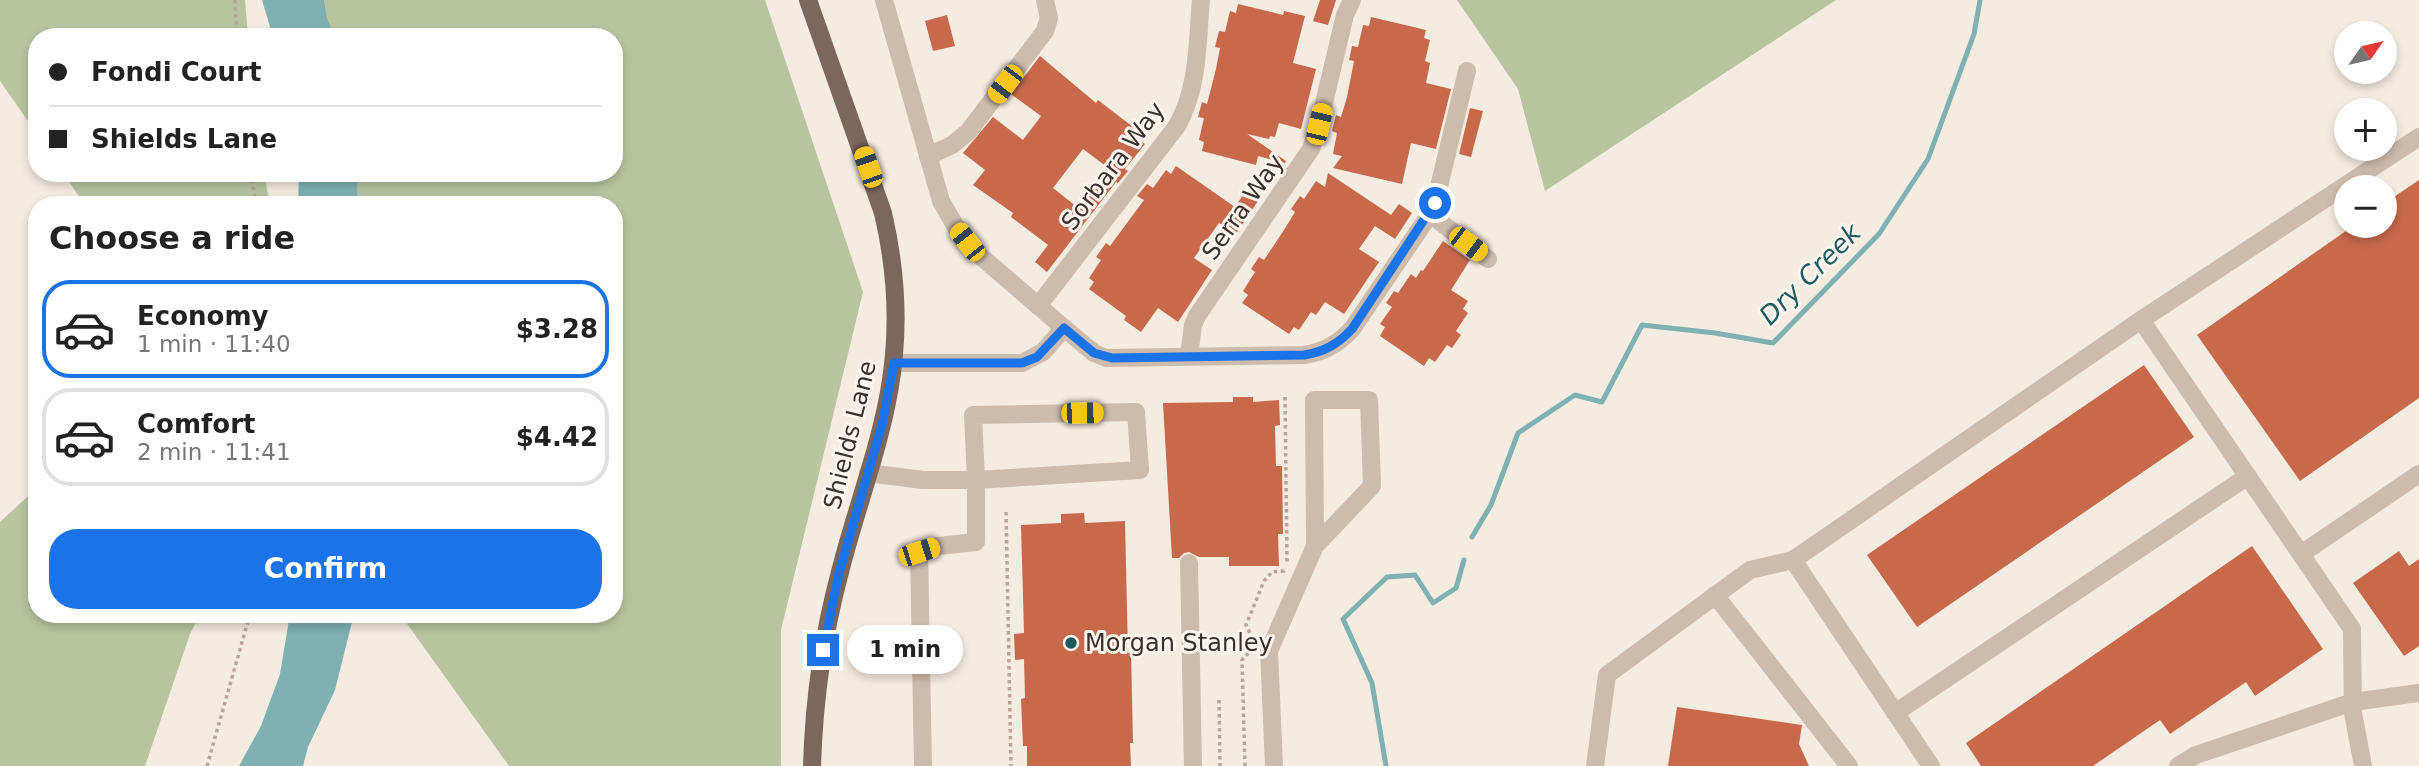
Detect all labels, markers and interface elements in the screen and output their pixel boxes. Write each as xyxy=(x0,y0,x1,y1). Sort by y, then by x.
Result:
north arrow xyxy=(2334,21,2398,84)
map controls xyxy=(2334,21,2397,238)
text: Fondi Court xyxy=(91,57,261,87)
car xyxy=(984,61,1027,107)
street label: Sorbara Way xyxy=(1056,96,1170,236)
button: + xyxy=(2334,98,2397,161)
car xyxy=(1305,101,1334,147)
text: Shields Lane xyxy=(91,124,277,154)
car xyxy=(852,144,885,190)
street label: Serra Way xyxy=(1196,149,1290,265)
button: − xyxy=(2334,175,2397,238)
route start xyxy=(1419,187,1451,219)
water label: Dry Creek xyxy=(1753,217,1867,331)
text: Choose a ride xyxy=(49,219,295,257)
car xyxy=(946,219,989,265)
car xyxy=(1445,223,1492,265)
icon: car xyxy=(53,298,116,361)
text: Economy xyxy=(137,301,268,331)
text: $3.28 xyxy=(516,314,598,344)
text: 1 min · 11:40 xyxy=(137,331,291,357)
street label: Shields Lane xyxy=(818,358,882,512)
car xyxy=(1061,402,1104,424)
icon: car xyxy=(53,406,116,469)
text: Comfort xyxy=(137,409,255,439)
text: $4.42 xyxy=(516,422,598,452)
text: 2 min · 11:41 xyxy=(137,439,291,465)
button: Confirm xyxy=(49,529,602,609)
car xyxy=(896,536,943,568)
callout: 1 min xyxy=(848,626,963,674)
place label: Morgan Stanley xyxy=(1085,629,1273,657)
route end xyxy=(807,634,839,666)
marker: Morgan Stanley xyxy=(1063,635,1079,651)
text: 1 min xyxy=(869,636,941,662)

